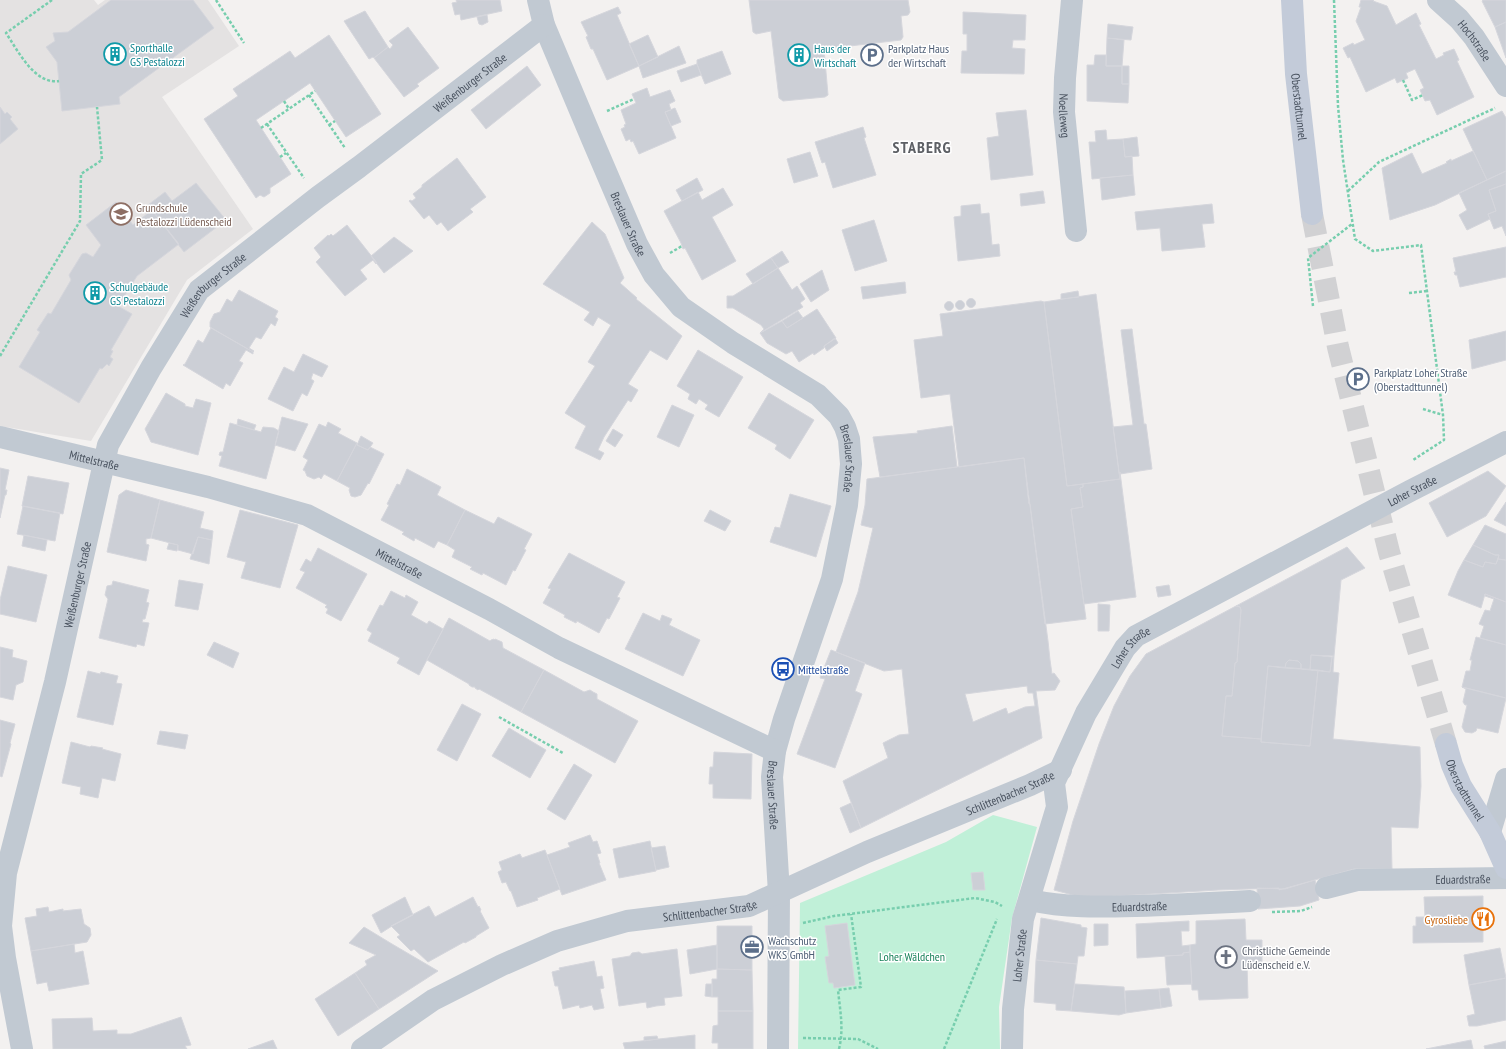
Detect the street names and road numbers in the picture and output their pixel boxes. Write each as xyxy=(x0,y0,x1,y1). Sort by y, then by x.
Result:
street label: Hochstraße xyxy=(1455,16,1495,64)
street label: Weißenburger Straße xyxy=(430,49,509,115)
street label: Oberstadttunnel xyxy=(1288,72,1311,141)
street label: Noelleweg xyxy=(1056,93,1074,138)
street label: Breslauer Straße xyxy=(608,189,650,259)
street label: Weißenburger Straße xyxy=(176,249,249,320)
street label: Breslauer Straße xyxy=(837,422,859,493)
street label: Mittelstraße xyxy=(68,446,121,473)
street label: Loher Straße xyxy=(1385,471,1439,509)
street label: Weißenburger Straße xyxy=(60,540,94,629)
street label: Mittelstraße xyxy=(374,544,426,581)
street label: Loher Straße xyxy=(1107,622,1153,671)
street label: Oberstadttunnel xyxy=(1443,757,1488,823)
street label: Breslauer Straße xyxy=(764,760,783,830)
street label: Schlittenbacher Straße xyxy=(964,767,1057,818)
street label: Eduardstraße xyxy=(1435,871,1491,886)
street label: Schlittenbacher Straße xyxy=(662,896,759,924)
street label: Eduardstraße xyxy=(1112,897,1167,914)
street label: Loher Straße xyxy=(1009,928,1029,983)

